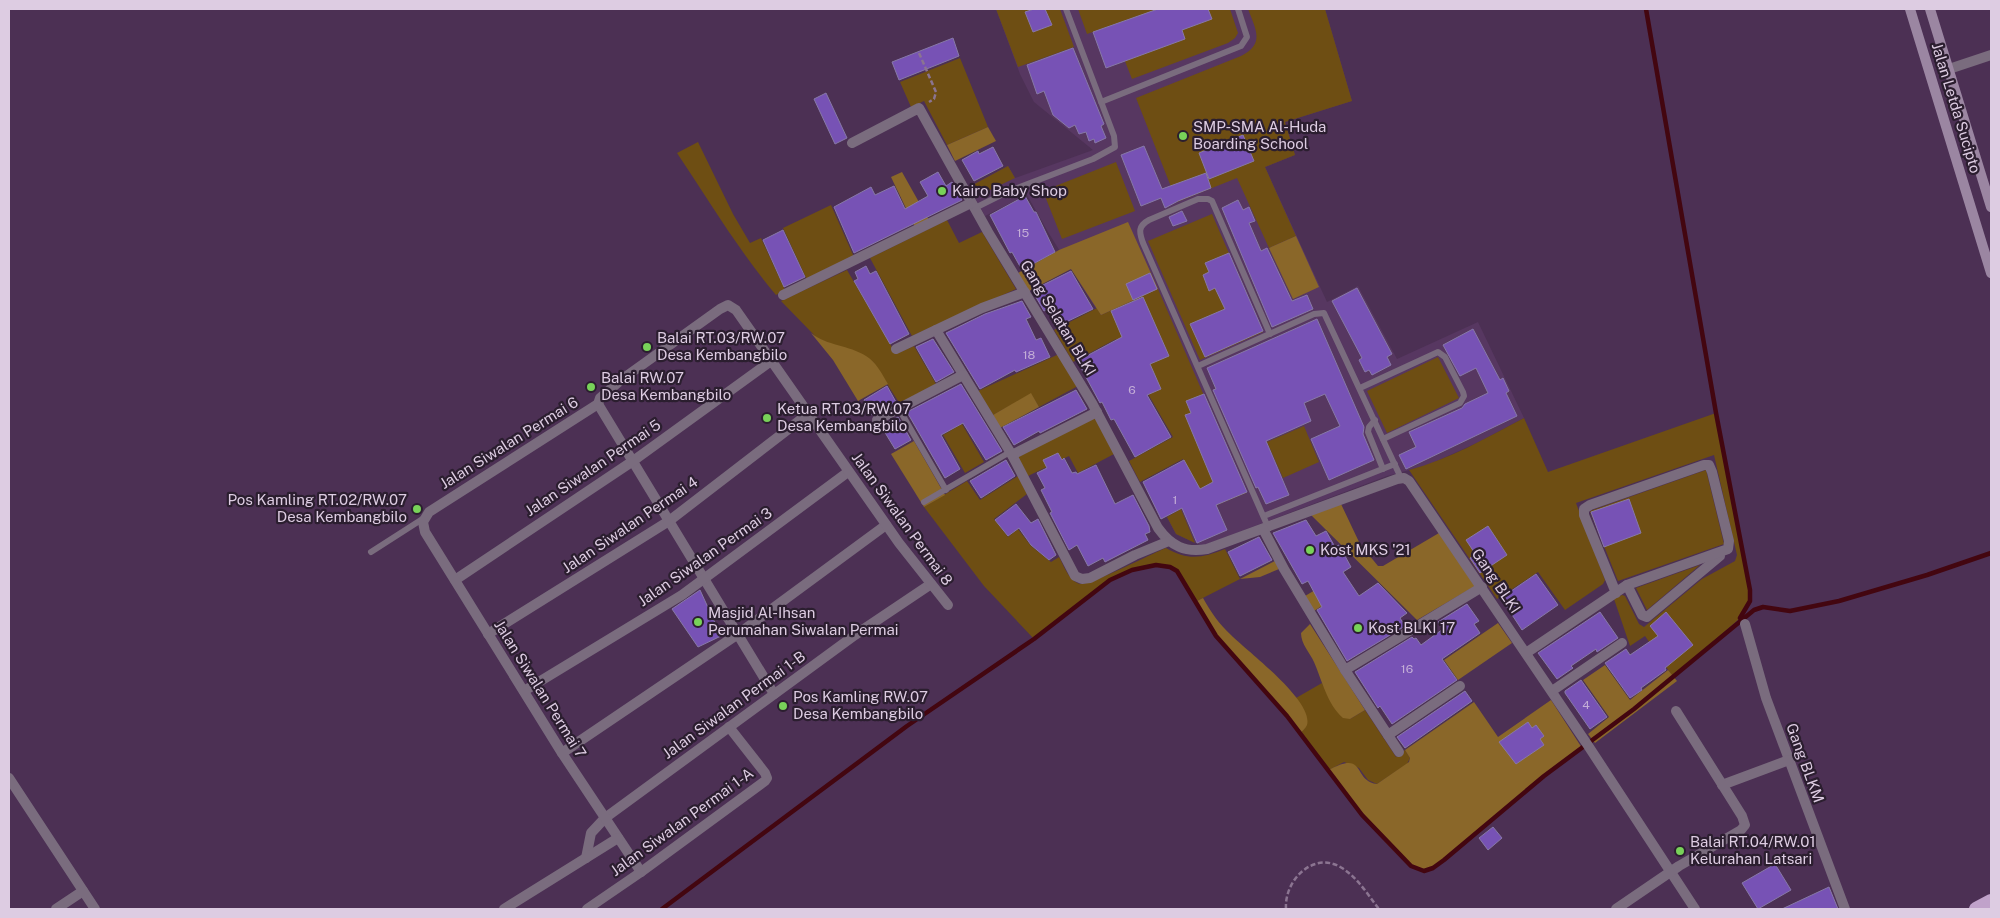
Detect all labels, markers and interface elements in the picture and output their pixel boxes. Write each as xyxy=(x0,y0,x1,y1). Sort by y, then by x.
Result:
street label: Jalan Letda Sucipto xyxy=(1929,41,1984,175)
place label: SMP-SMA Al-Huda Boarding School xyxy=(1193,118,1326,152)
marker: SMP-SMA Al-Huda Boarding School xyxy=(1177,130,1189,142)
place label: Kairo Baby Shop xyxy=(952,182,1067,199)
marker: Kairo Baby Shop xyxy=(936,185,948,197)
house number: 15 xyxy=(1017,226,1030,240)
street label: Gang Selatan BLKI xyxy=(1017,257,1100,379)
place label: Balai RT.03/RW.07 Desa Kembangbilo xyxy=(657,329,787,363)
marker: Balai RT.03/RW.07 Desa Kembangbilo xyxy=(641,341,653,353)
house number: 18 xyxy=(1023,348,1036,362)
place label: Balai RW.07 Desa Kembangbilo xyxy=(601,369,731,403)
marker: Balai RW.07 Desa Kembangbilo xyxy=(585,381,597,393)
house number: 6 xyxy=(1128,383,1136,397)
street label: Jalan Siwalan Permai 6 xyxy=(437,393,581,492)
place label: Ketua RT.03/RW.07 Desa Kembangbilo xyxy=(777,400,911,434)
marker: Ketua RT.03/RW.07 Desa Kembangbilo xyxy=(761,412,773,424)
street label: Jalan Siwalan Permai 5 xyxy=(522,416,664,519)
street label: Jalan Siwalan Permai 8 xyxy=(849,449,956,588)
street label: Jalan Siwalan Permai 4 xyxy=(559,473,701,576)
place label: Pos Kamling RT.02/RW.07 Desa Kembangbilo xyxy=(227,491,407,525)
house number: 1 xyxy=(1173,493,1177,507)
marker: Pos Kamling RT.02/RW.07 Desa Kembangbilo xyxy=(411,503,423,515)
street label: Jalan Siwalan Permai 3 xyxy=(634,504,775,609)
place label: Kost MKS '21 xyxy=(1320,541,1411,558)
marker: Kost MKS '21 xyxy=(1304,544,1316,556)
street label: Gang BLKI xyxy=(1469,545,1524,616)
place label: Masjid Al-Ihsan Perumahan Siwalan Permai xyxy=(708,604,898,638)
marker: Masjid Al-Ihsan Perumahan Siwalan Permai xyxy=(692,616,704,628)
street label: Jalan Siwalan Permai 7 xyxy=(491,617,590,761)
place label: Kost BLKI 17 xyxy=(1368,619,1455,636)
marker: Kost BLKI 17 xyxy=(1352,622,1364,634)
street label: Jalan Siwalan Permai 1-B xyxy=(659,647,808,762)
house number: 16 xyxy=(1401,662,1413,676)
place label: Pos Kamling RW.07 Desa Kembangbilo xyxy=(793,688,928,722)
house number: 4 xyxy=(1582,698,1590,712)
marker: Pos Kamling RW.07 Desa Kembangbilo xyxy=(777,700,789,712)
street label: Gang BLKM xyxy=(1783,721,1828,805)
street label: Jalan Siwalan Permai 1-A xyxy=(607,764,757,879)
place label: Balai RT.04/RW.01 Kelurahan Latsari xyxy=(1690,833,1816,867)
marker: Balai RT.04/RW.01 Kelurahan Latsari xyxy=(1674,845,1686,857)

